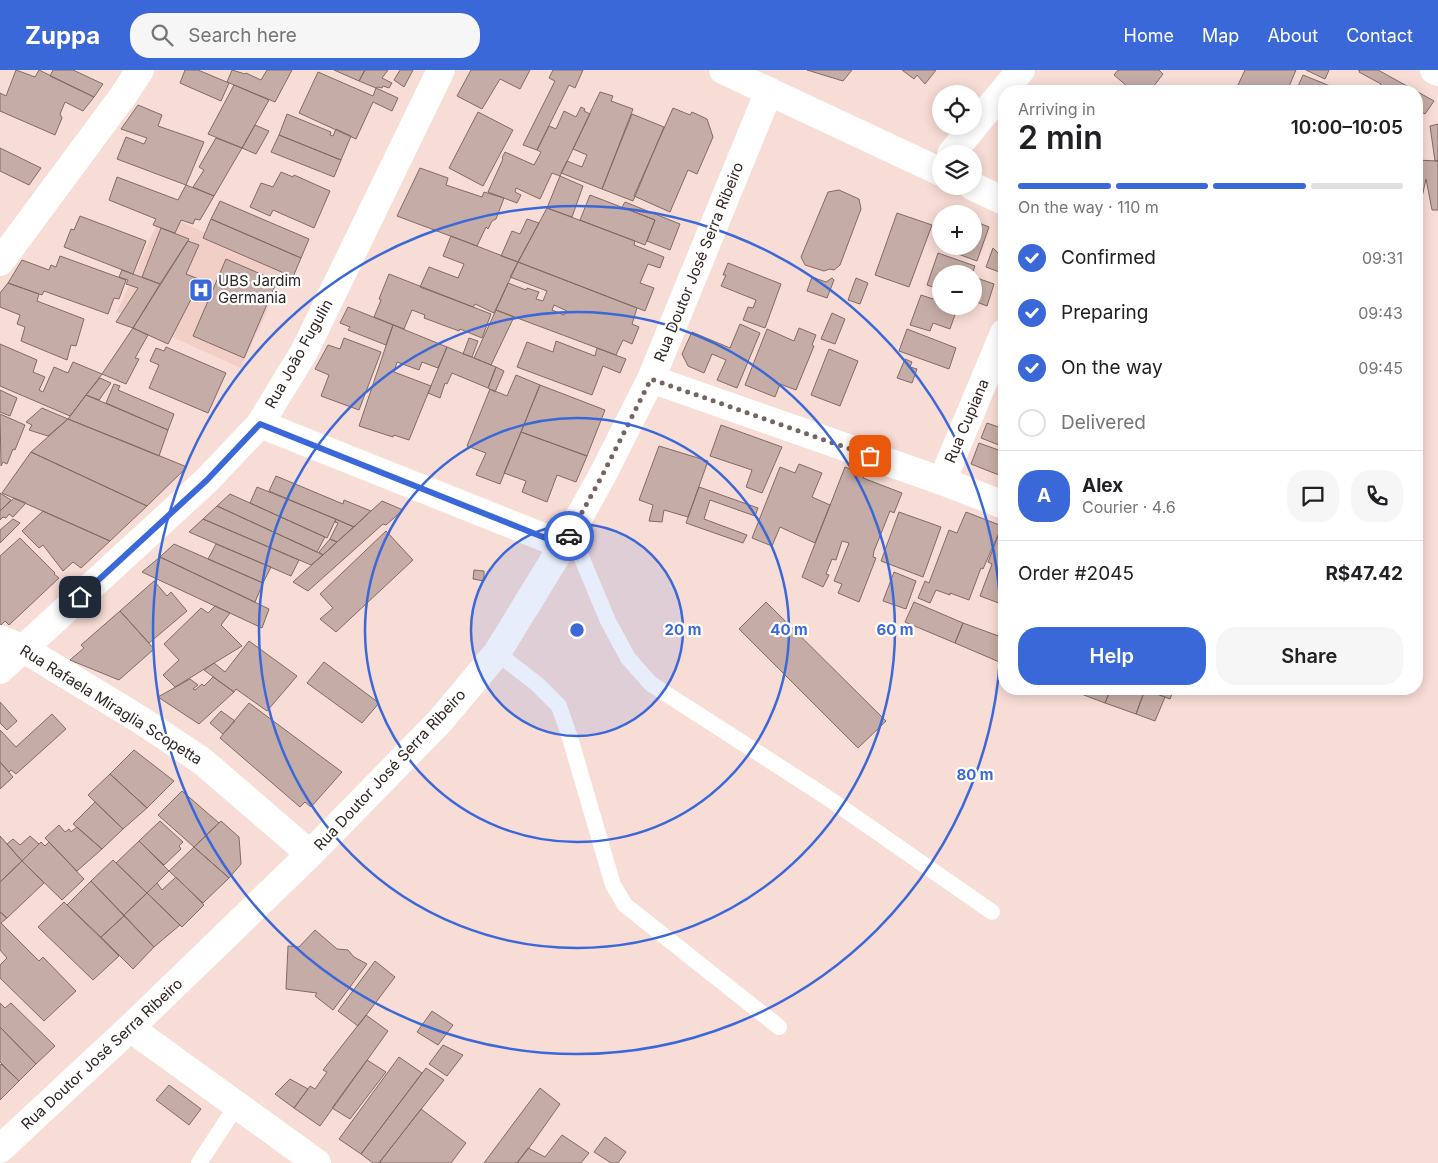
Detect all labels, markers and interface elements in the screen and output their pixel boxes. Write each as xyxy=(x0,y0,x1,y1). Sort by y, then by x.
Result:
search box xyxy=(130,13,480,58)
text: Zuppa xyxy=(25,21,100,50)
icon: search xyxy=(148,21,176,49)
text: Search here xyxy=(188,24,297,47)
text: Home xyxy=(1124,25,1174,46)
text: Map xyxy=(1202,25,1239,46)
text: About xyxy=(1267,25,1318,46)
text: Contact xyxy=(1346,25,1413,46)
map controls xyxy=(932,85,982,315)
button: locate xyxy=(932,85,982,135)
text: Arriving in xyxy=(1018,99,1095,119)
text: 10:00–10:05 xyxy=(1291,116,1403,139)
text: 2 min xyxy=(1018,118,1103,157)
button: layers xyxy=(932,145,982,195)
street label: Rua Doutor José Serra Ribeiro xyxy=(650,159,747,364)
text: On the way · 110 m xyxy=(1018,197,1159,217)
button: + xyxy=(932,205,982,255)
icon: check xyxy=(1018,244,1046,272)
text: Confirmed xyxy=(1061,246,1156,269)
text: 09:31 xyxy=(1362,248,1403,268)
button: − xyxy=(932,265,982,315)
place label: UBS Jardim Germania xyxy=(218,271,301,307)
hospital icon: UBS Jardim Germania xyxy=(188,277,214,303)
street label: Rua João Fugulin xyxy=(261,296,336,412)
icon: check xyxy=(1018,299,1046,327)
text: Preparing xyxy=(1061,301,1148,324)
text: 09:43 xyxy=(1358,303,1403,323)
icon: check xyxy=(1018,354,1046,382)
text: On the way xyxy=(1061,356,1163,379)
text: 09:45 xyxy=(1358,358,1403,378)
street label: Rua Cupiana xyxy=(940,376,993,466)
text: Delivered xyxy=(1061,411,1146,434)
pin xyxy=(849,435,891,477)
icon: bag xyxy=(856,442,884,470)
button: chat xyxy=(1287,470,1339,522)
button: phone xyxy=(1351,470,1403,522)
text: Alex xyxy=(1082,474,1123,497)
text: A xyxy=(1037,484,1051,507)
text: Courier · 4.6 xyxy=(1082,497,1176,517)
courier xyxy=(544,511,594,561)
icon: car xyxy=(555,522,583,550)
text: Order #2045 xyxy=(1018,562,1134,585)
text: R$47.42 xyxy=(1325,562,1403,585)
pin xyxy=(59,576,101,618)
icon: home xyxy=(66,583,94,611)
text: 20 m xyxy=(665,620,701,639)
text: 40 m xyxy=(770,620,808,639)
text: 60 m xyxy=(876,620,914,639)
centre of rings xyxy=(568,621,586,639)
button: Help xyxy=(1018,627,1206,685)
button: Share xyxy=(1216,627,1403,685)
street label: Rua Rafaela Miraglia Scopetta xyxy=(17,641,206,769)
street label: Rua Doutor José Serra Ribeiro xyxy=(310,685,469,854)
text: 80 m xyxy=(956,765,994,784)
street label: Rua Doutor José Serra Ribeiro xyxy=(17,974,186,1133)

